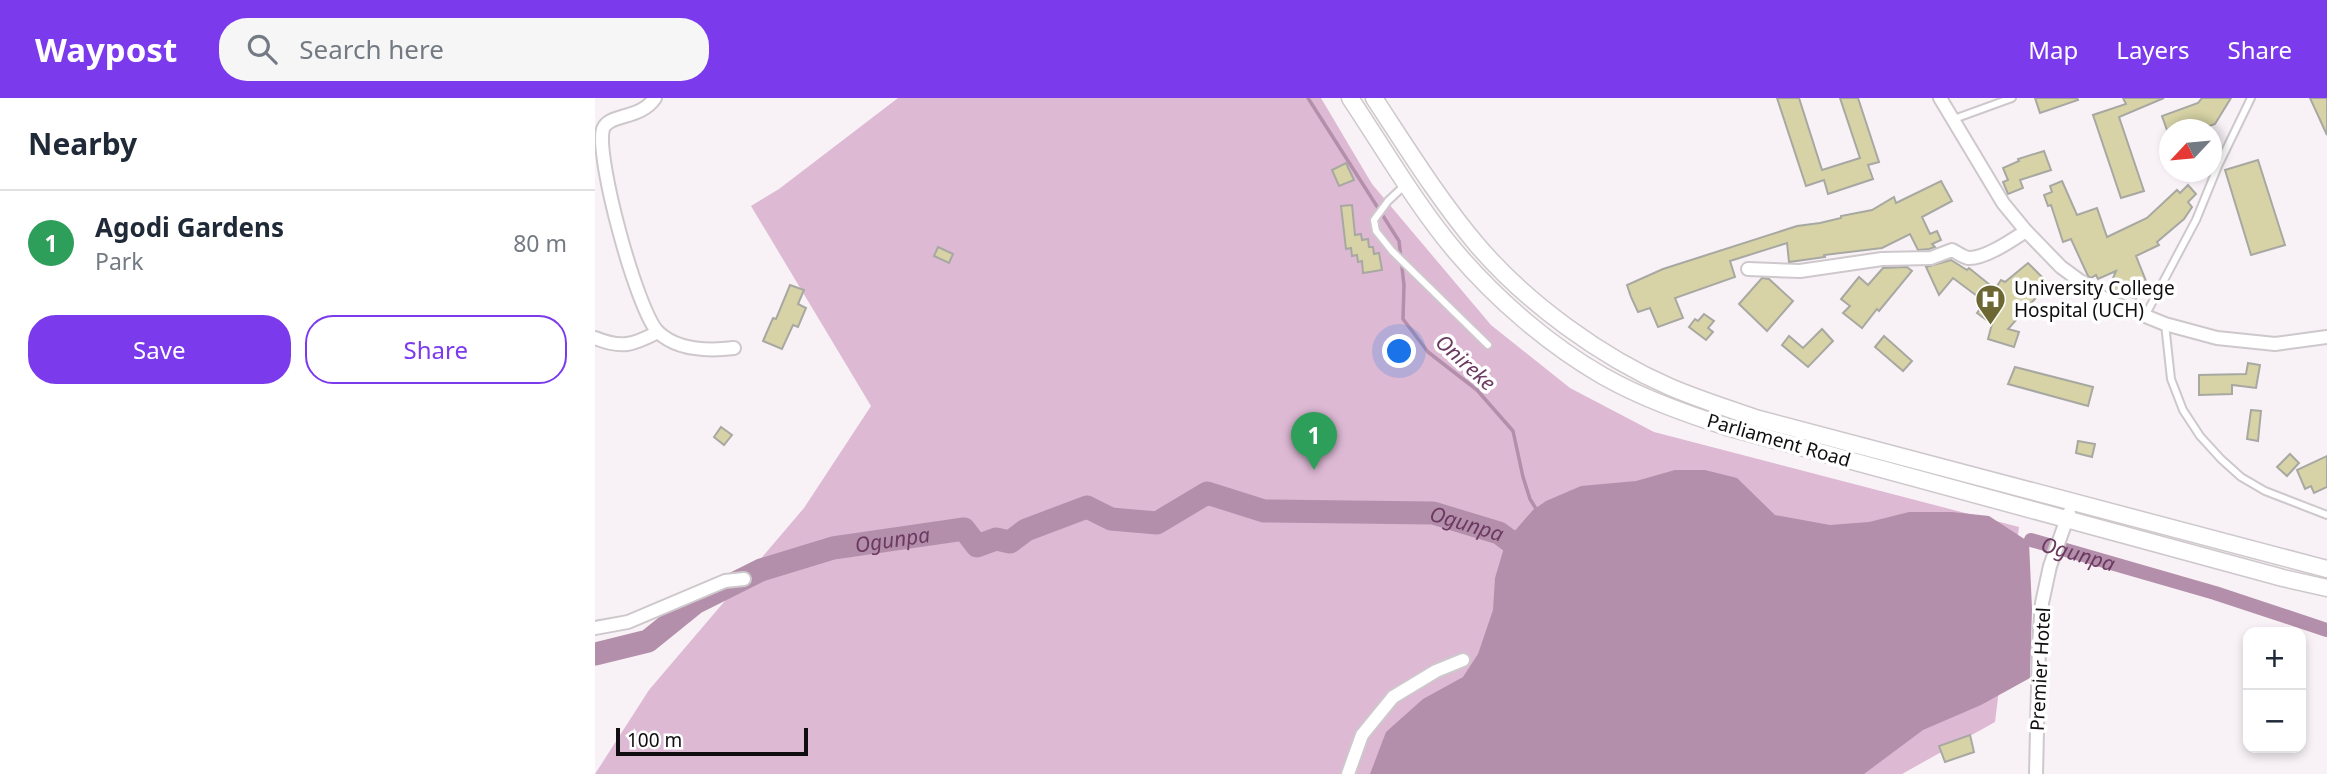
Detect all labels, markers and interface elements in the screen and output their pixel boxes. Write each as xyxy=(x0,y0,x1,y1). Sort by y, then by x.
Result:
search box xyxy=(219,18,709,81)
text: Waypost xyxy=(35,27,177,72)
icon: search xyxy=(243,30,281,68)
text: Search here xyxy=(299,31,444,67)
text: Map xyxy=(2028,33,2078,66)
text: Layers xyxy=(2116,33,2190,66)
text: Share xyxy=(2228,33,2292,66)
north arrow xyxy=(2159,119,2222,182)
text: Nearby xyxy=(28,123,137,164)
text: Agodi Gardens xyxy=(95,209,284,245)
text: 1 xyxy=(44,227,58,259)
text: 80 m xyxy=(513,227,567,259)
text: Park xyxy=(95,245,144,277)
place label: University College Hospital (UCH) xyxy=(2014,275,2175,323)
hospital icon: University College Hospital (UCH) xyxy=(1974,282,2008,326)
button: Save xyxy=(28,315,291,384)
button: Share xyxy=(305,315,567,384)
water label: Onireke xyxy=(1430,328,1502,396)
your location xyxy=(1382,334,1416,368)
street label: Parliament Road xyxy=(1704,407,1854,473)
pin: 1 xyxy=(1291,412,1337,470)
water label: Ogunpa xyxy=(1426,499,1507,548)
water label: Ogunpa xyxy=(853,520,932,559)
water label: Ogunpa xyxy=(2038,530,2118,578)
street label: Premier Hotel xyxy=(2024,606,2056,732)
map controls xyxy=(2243,627,2306,753)
button: + xyxy=(2243,627,2306,690)
button: − xyxy=(2243,690,2306,753)
scale bar xyxy=(616,725,809,757)
text: 100 m xyxy=(627,727,682,753)

